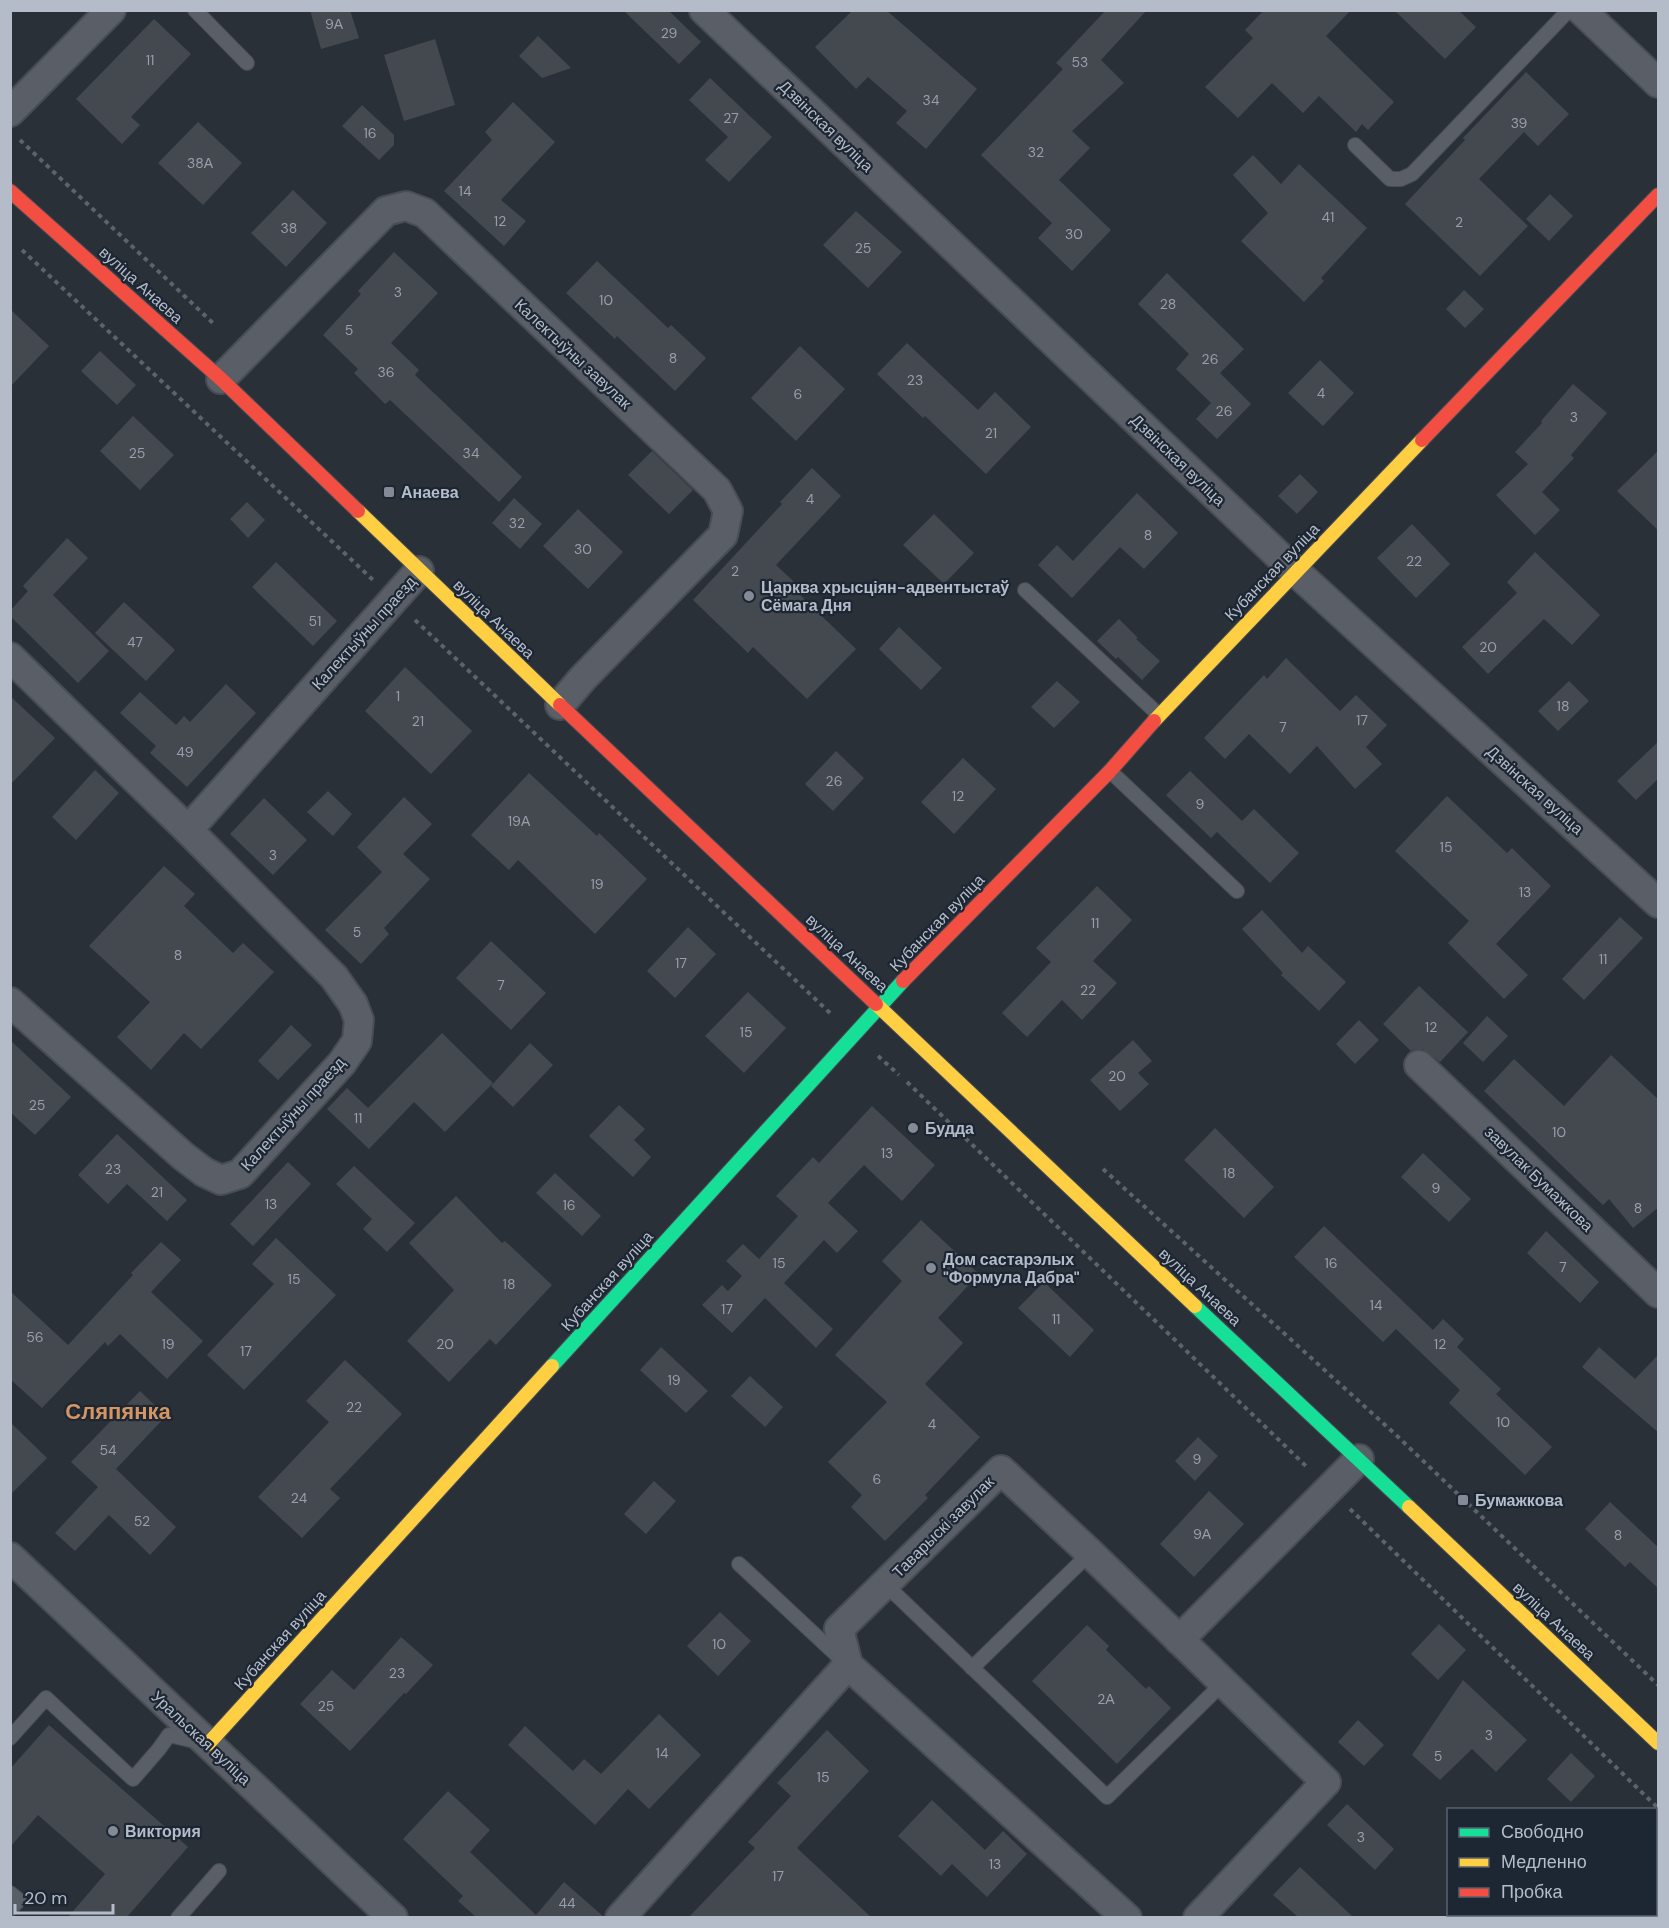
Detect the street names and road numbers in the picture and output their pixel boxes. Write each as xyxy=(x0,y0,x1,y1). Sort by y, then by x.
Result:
street label: Дзвінская вуліца xyxy=(774,76,878,177)
street label: вуліца Анаева xyxy=(95,242,187,328)
street label: Калектыўны завулак xyxy=(510,294,637,414)
street label: Дзвінская вуліца xyxy=(1126,410,1230,511)
street label: Кубанская вуліца xyxy=(1220,519,1324,625)
street label: Калектыўны праезд xyxy=(307,571,421,694)
street label: вуліца Анаева xyxy=(449,575,539,663)
street label: Дзвінская вуліца xyxy=(1482,741,1588,839)
street label: Кубанская вуліца xyxy=(885,870,989,976)
street label: вуліца Анаева xyxy=(801,909,893,997)
street label: Калектыўны праезд xyxy=(236,1052,350,1175)
street label: завулак Бумажкова xyxy=(1480,1122,1598,1236)
street label: Кубанская вуліца xyxy=(556,1226,658,1336)
street label: вуліца Анаева xyxy=(1154,1243,1246,1331)
street label: Таварыскі завулак xyxy=(888,1471,999,1582)
street label: вуліца Анаева xyxy=(1508,1577,1600,1665)
street label: Кубанская вуліца xyxy=(229,1585,331,1695)
street label: Уральская вуліца xyxy=(147,1686,255,1790)

